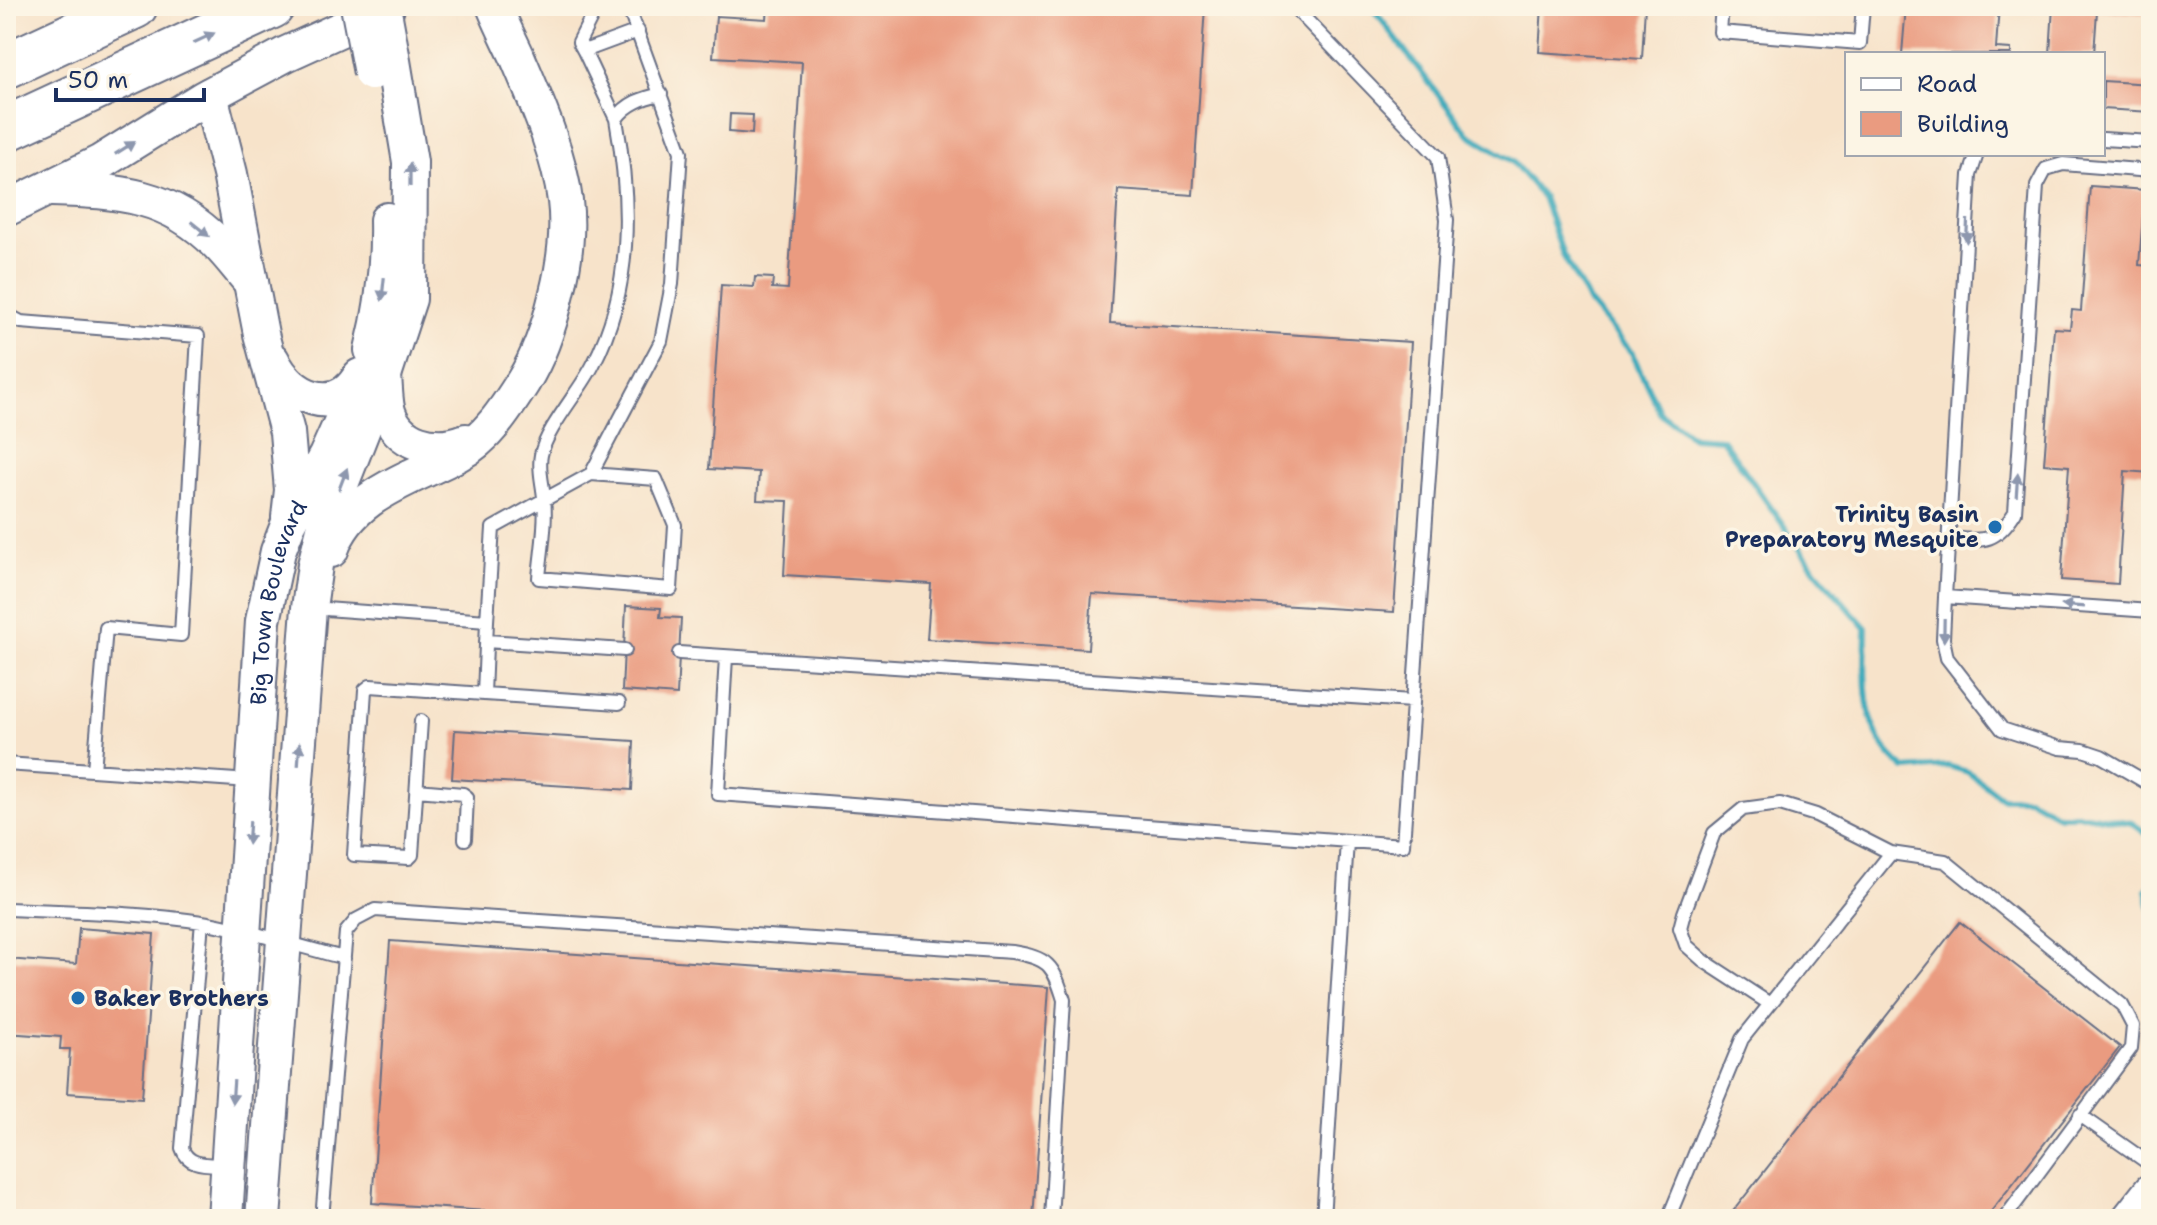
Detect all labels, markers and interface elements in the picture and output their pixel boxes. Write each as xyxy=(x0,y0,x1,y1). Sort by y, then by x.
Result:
one-way arrow xyxy=(192,31,216,45)
scale bar xyxy=(56,52,204,102)
legend xyxy=(1845,52,2105,156)
text: 50 m xyxy=(68,64,128,96)
text: Road xyxy=(1917,68,1977,100)
text: Building xyxy=(1917,108,2009,140)
one-way arrow xyxy=(114,141,136,155)
one-way arrow xyxy=(404,162,416,187)
one-way arrow xyxy=(1960,219,1973,244)
one-way arrow xyxy=(190,220,210,237)
one-way arrow xyxy=(377,277,390,302)
one-way arrow xyxy=(337,467,350,491)
one-way arrow xyxy=(2011,473,2024,498)
street label: Big Town Boulevard xyxy=(244,495,314,706)
place label: Trinity Basin Preparatory Mesquite xyxy=(1725,500,1979,554)
marker: Trinity Basin Preparatory Mesquite xyxy=(1986,518,2004,536)
one-way arrow xyxy=(2060,599,2085,612)
one-way arrow xyxy=(1938,618,1950,643)
one-way arrow xyxy=(293,741,306,766)
one-way arrow xyxy=(242,821,255,846)
place label: Baker Brothers xyxy=(94,984,269,1013)
marker: Baker Brothers xyxy=(69,989,87,1007)
one-way arrow xyxy=(226,1080,239,1105)

